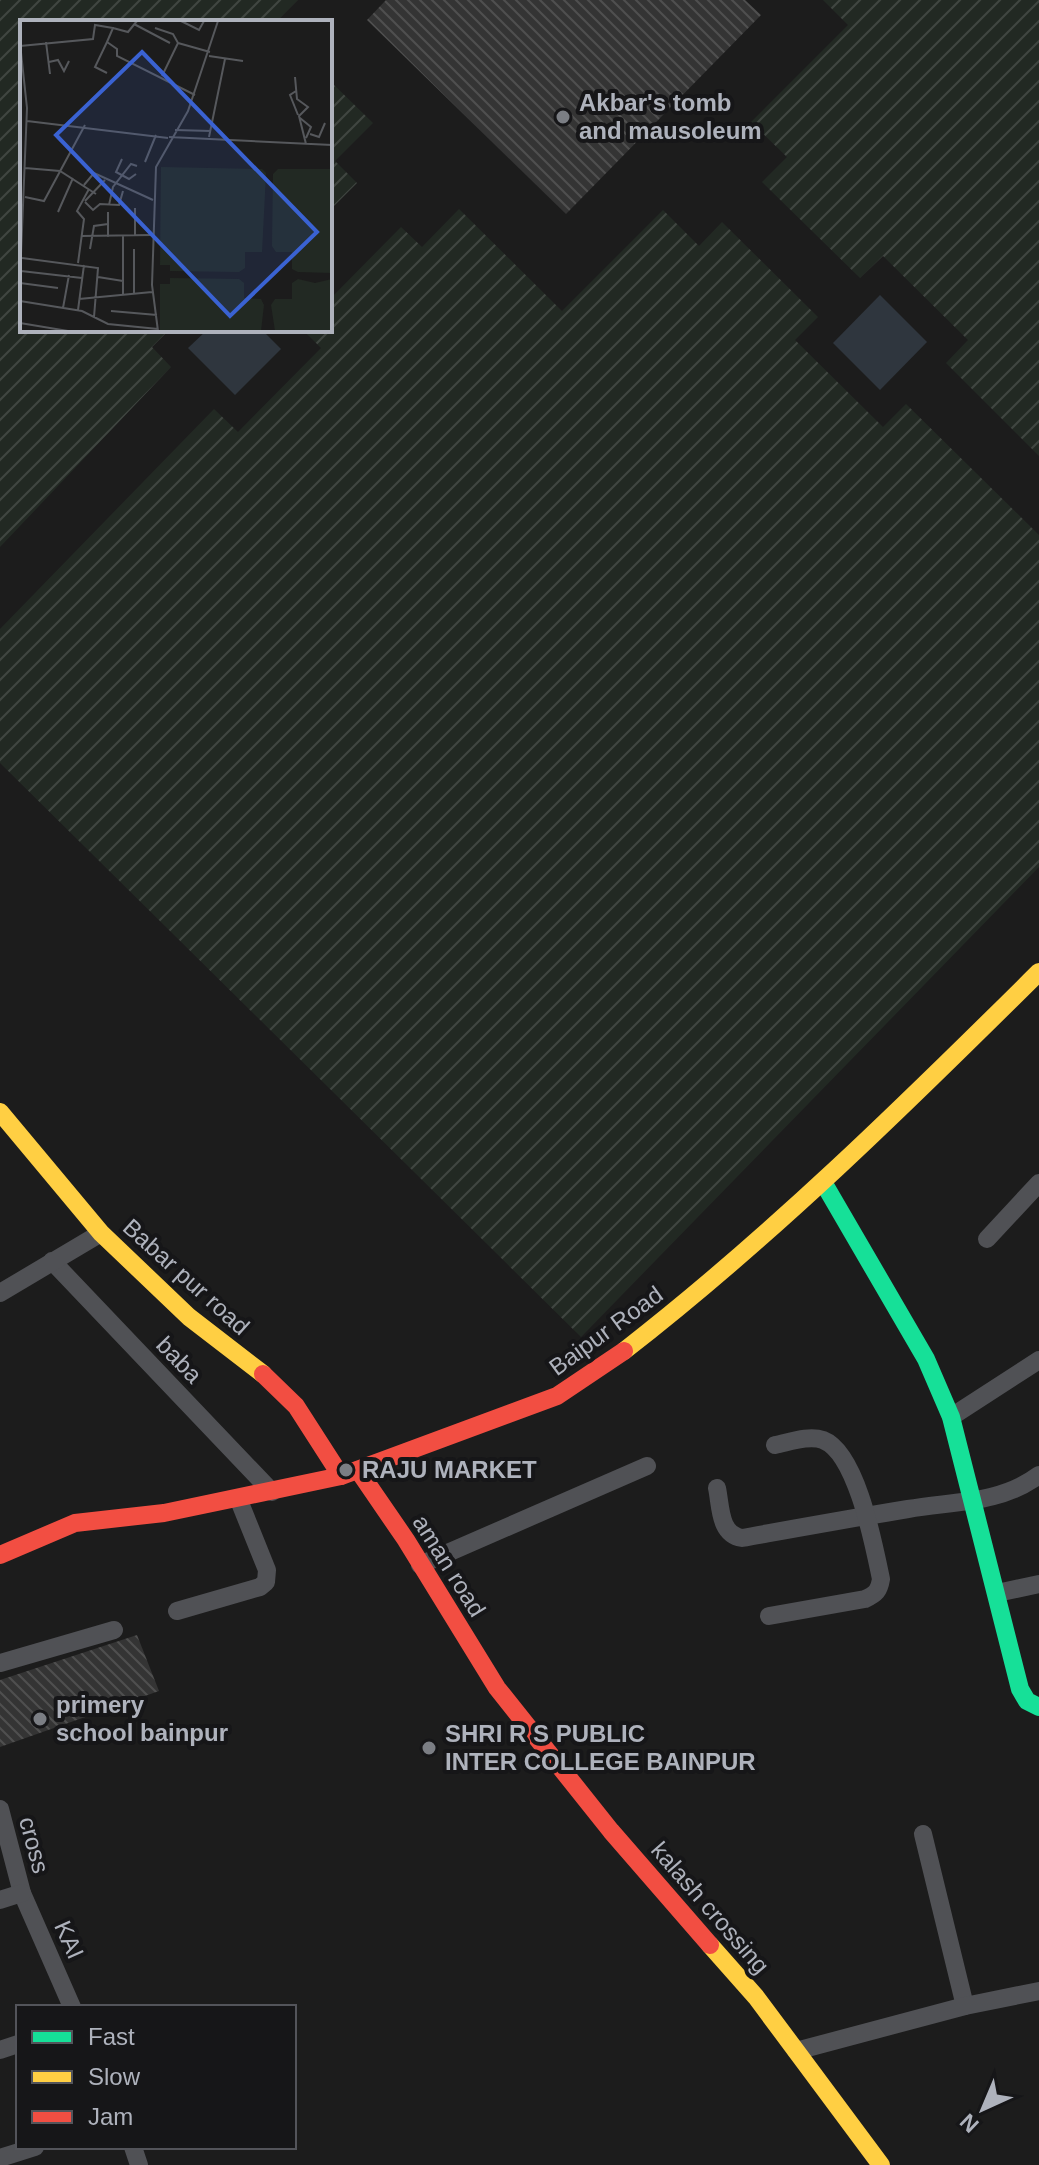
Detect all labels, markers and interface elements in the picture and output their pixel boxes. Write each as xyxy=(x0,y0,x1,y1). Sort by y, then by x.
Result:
inset map xyxy=(20,20,332,332)
place label: Akbar's tomb and mausoleum xyxy=(579,89,762,144)
marker: Akbar's tomb and mausoleum xyxy=(554,108,572,126)
street label: Babar pur road xyxy=(118,1213,255,1340)
street label: Baipur Road xyxy=(544,1280,668,1381)
street label: baba xyxy=(151,1331,208,1389)
place label: RAJU MARKET xyxy=(362,1456,537,1483)
marker: RAJU MARKET xyxy=(337,1461,355,1479)
street label: aman road xyxy=(408,1510,491,1622)
place label: primery school bainpur xyxy=(56,1691,228,1746)
marker: primery school bainpur xyxy=(31,1710,49,1728)
place label: SHRI R S PUBLIC INTER COLLEGE BAINPUR xyxy=(445,1720,756,1775)
marker: SHRI R S PUBLIC INTER COLLEGE BAINPUR xyxy=(420,1739,438,1757)
street label: cross xyxy=(14,1814,55,1876)
street label: kalash crossing xyxy=(646,1836,775,1979)
street label: KAI xyxy=(49,1917,90,1963)
legend xyxy=(16,2005,296,2149)
text: Fast xyxy=(88,2023,135,2050)
text: Slow xyxy=(88,2063,141,2090)
north arrow xyxy=(943,2069,1023,2149)
text: Jam xyxy=(88,2103,133,2130)
text: N xyxy=(955,2109,984,2138)

